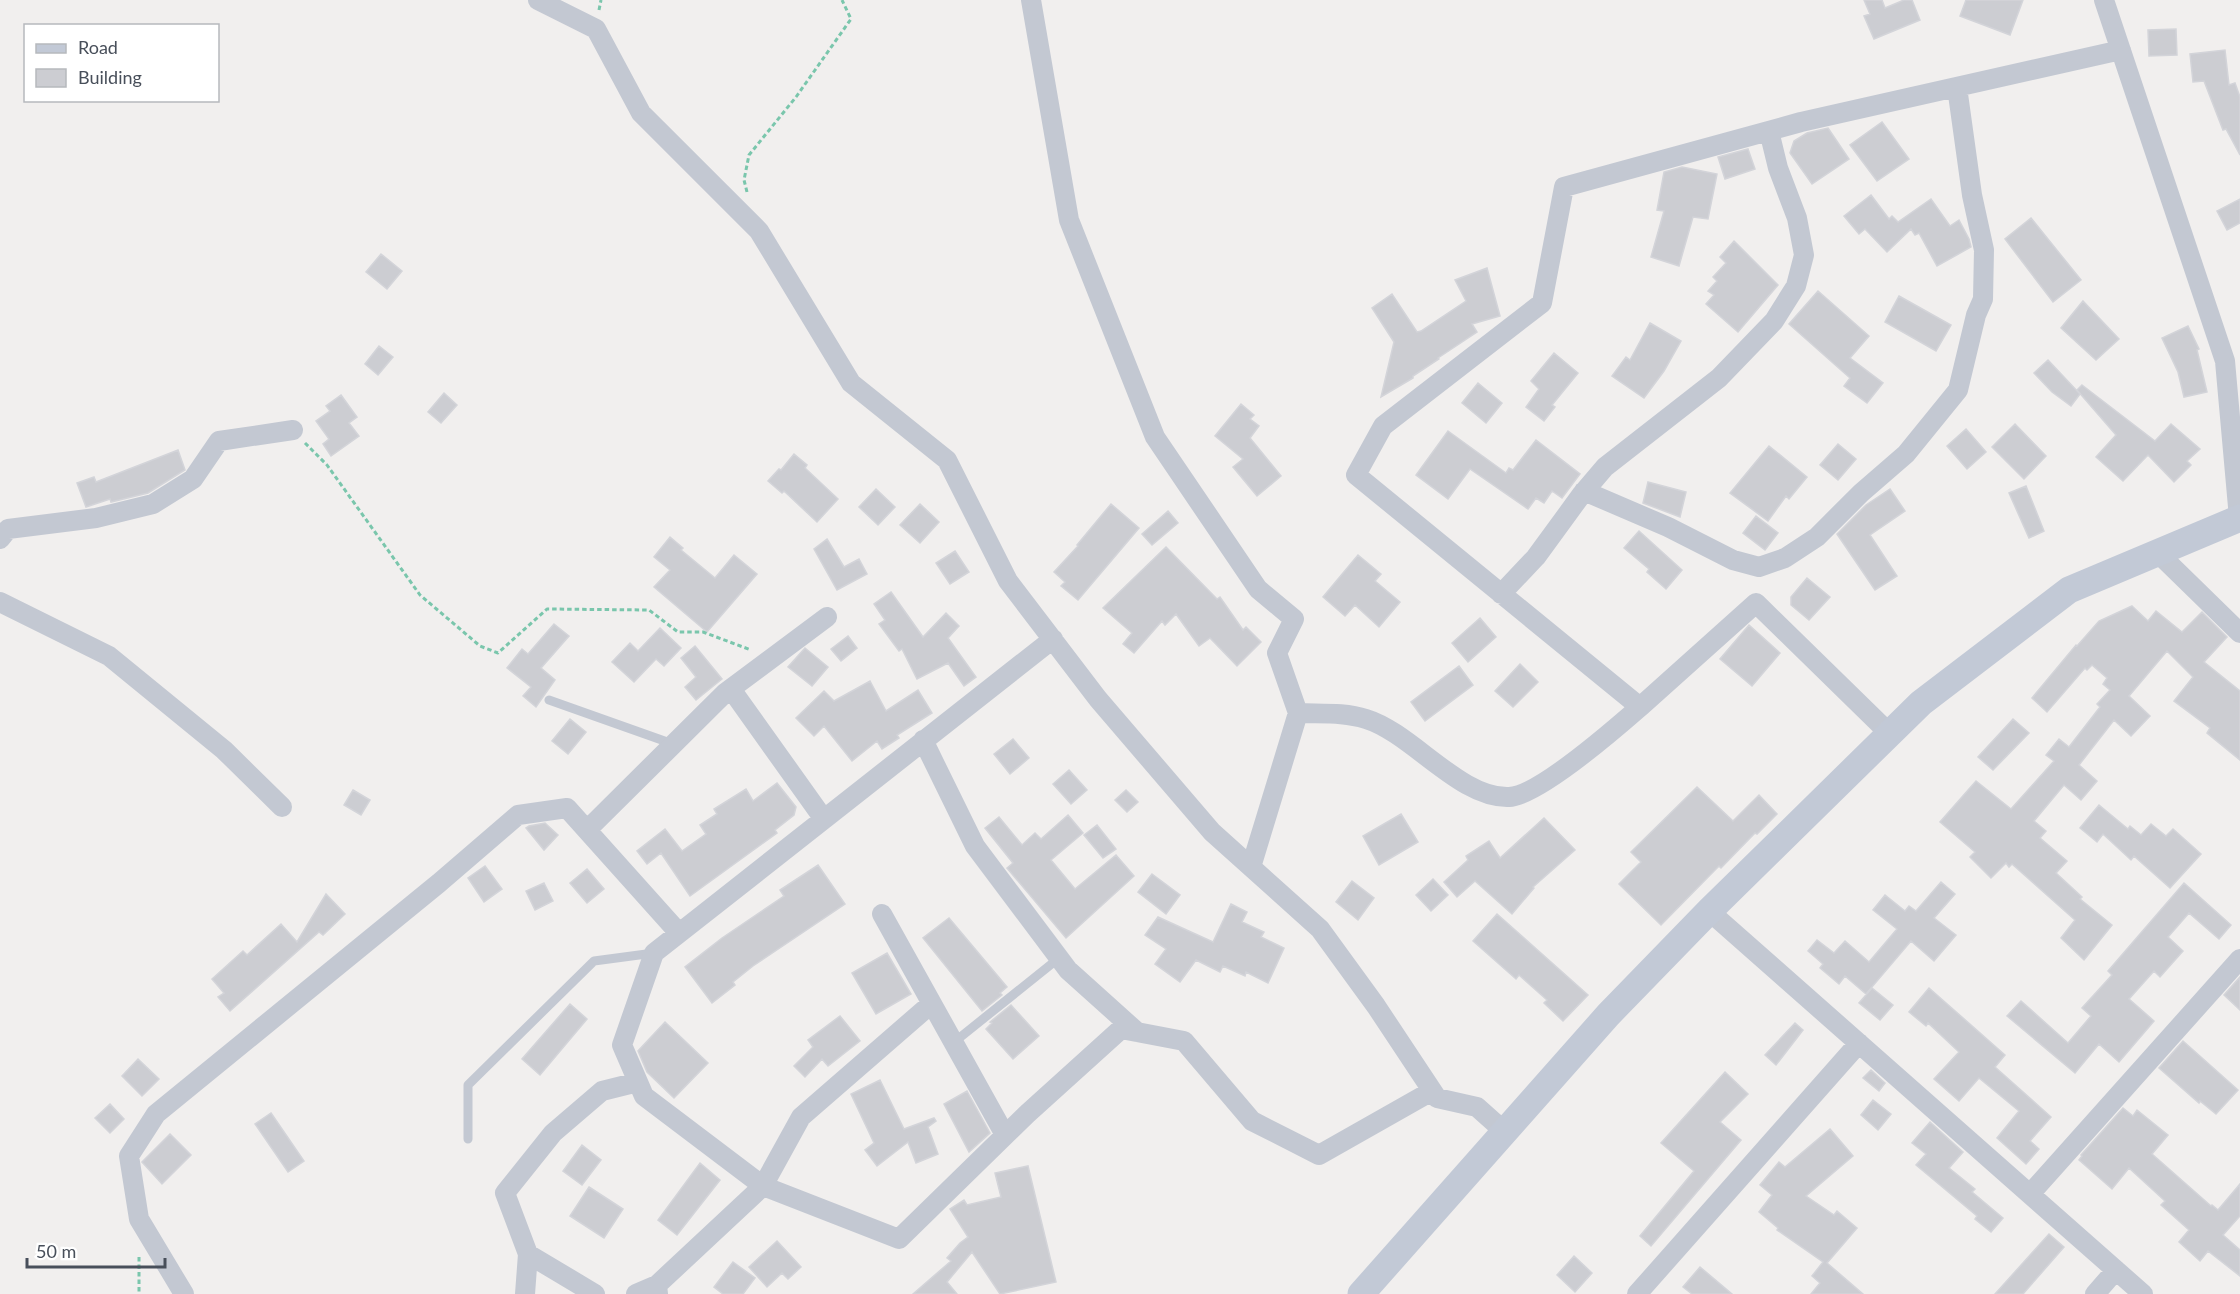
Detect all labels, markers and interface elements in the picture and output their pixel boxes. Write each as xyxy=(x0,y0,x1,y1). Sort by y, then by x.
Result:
legend xyxy=(24,24,219,102)
text: Road xyxy=(78,36,118,58)
text: Building xyxy=(78,66,142,88)
scale bar xyxy=(27,1231,165,1269)
text: 50 m xyxy=(36,1240,76,1262)

